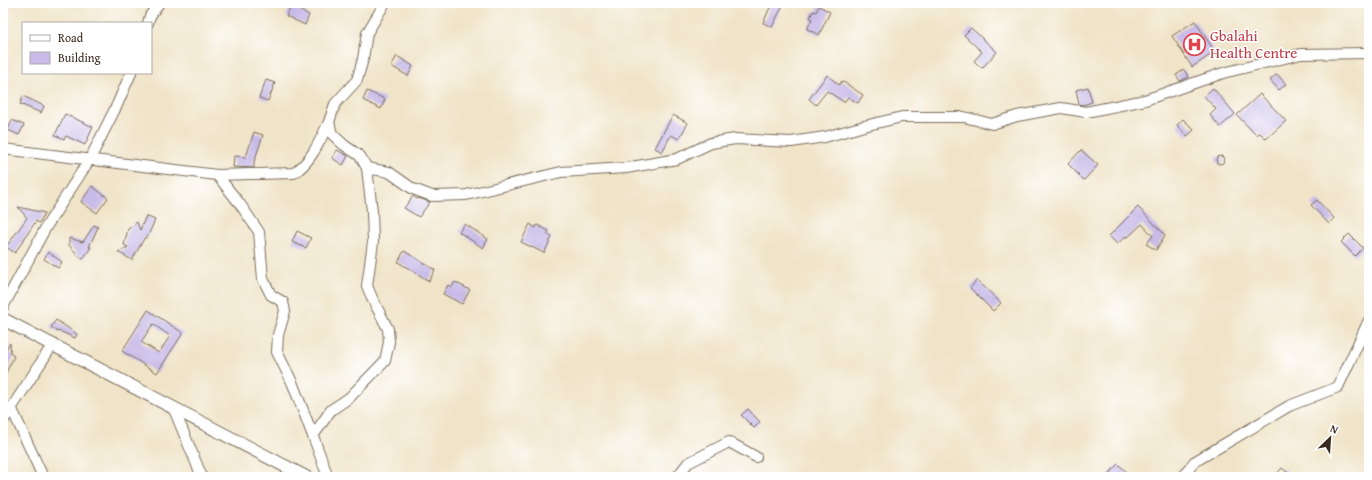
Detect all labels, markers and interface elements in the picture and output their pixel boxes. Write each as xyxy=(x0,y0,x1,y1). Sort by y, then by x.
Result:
legend xyxy=(22,22,152,74)
place label: Gbalahi Health Centre xyxy=(1210,25,1297,63)
text: Road xyxy=(58,29,84,46)
hospital icon: Gbalahi Health Centre xyxy=(1181,31,1207,57)
text: Building xyxy=(58,49,101,66)
north arrow xyxy=(1310,418,1350,458)
text: N xyxy=(1328,420,1342,438)

